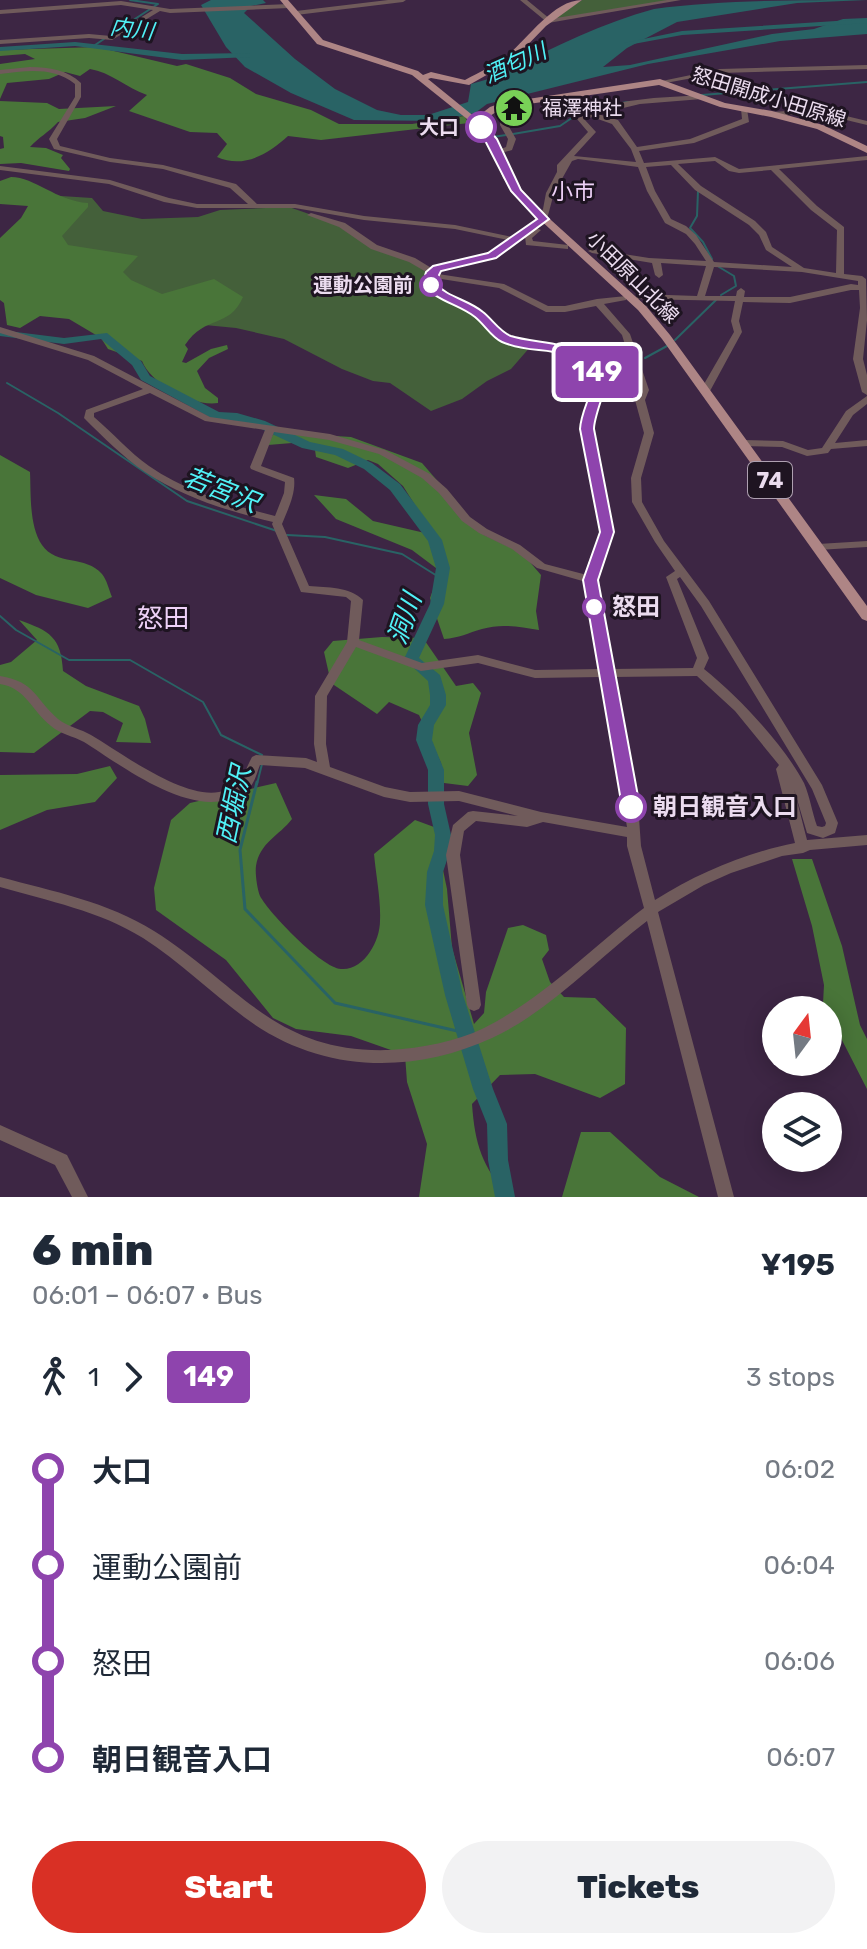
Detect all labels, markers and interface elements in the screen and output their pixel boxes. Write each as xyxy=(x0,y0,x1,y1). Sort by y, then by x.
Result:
water label: 内川 xyxy=(109,13,157,45)
water label: 酒匂川 xyxy=(479,36,552,89)
street label: 怒田開成小田原線 xyxy=(689,62,849,132)
temple icon: 福澤神社 xyxy=(493,87,535,129)
place label: 福澤神社 xyxy=(542,96,622,120)
marker: 大口 xyxy=(466,112,496,142)
place label: 大口 xyxy=(419,115,459,139)
district label: 小市 xyxy=(551,178,595,205)
street label: 小田原山北線 xyxy=(582,226,684,328)
place label: 運動公園前 xyxy=(313,273,413,297)
marker: 運動公園前 xyxy=(420,274,442,296)
line badge: 149 xyxy=(551,346,643,398)
text: 149 xyxy=(572,355,622,388)
water label: 若宮沢 xyxy=(179,461,266,520)
road number: 74 xyxy=(748,462,792,498)
water label: 洞川 xyxy=(382,587,429,649)
place label: 怒田 xyxy=(612,593,660,621)
marker: 怒田 xyxy=(583,596,605,618)
district label: 怒田 xyxy=(137,603,189,634)
water label: 西堀沢 xyxy=(211,761,258,846)
marker: 朝日観音入口 xyxy=(616,792,646,822)
place label: 朝日観音入口 xyxy=(653,793,797,821)
north arrow xyxy=(762,996,842,1076)
map controls xyxy=(762,996,842,1172)
button: layers xyxy=(762,1092,842,1172)
text: 6 min xyxy=(32,1224,153,1276)
text: ¥195 xyxy=(761,1247,835,1283)
text: 06:01 – 06:07 · Bus xyxy=(32,1280,262,1311)
icon: walk xyxy=(32,1355,76,1399)
icon: forward xyxy=(111,1355,155,1399)
text: 149 xyxy=(183,1360,234,1393)
text: 1 xyxy=(88,1362,99,1393)
text: 3 stops xyxy=(746,1362,835,1393)
text: 大口 xyxy=(92,1454,152,1490)
text: 06:02 xyxy=(764,1454,835,1485)
text: 運動公園前 xyxy=(92,1550,242,1586)
text: 06:04 xyxy=(763,1550,835,1581)
text: 怒田 xyxy=(92,1646,152,1682)
text: 06:06 xyxy=(764,1646,835,1677)
text: 朝日観音入口 xyxy=(92,1742,272,1778)
text: 06:07 xyxy=(766,1742,835,1773)
button: Start xyxy=(32,1841,426,1933)
button: Tickets xyxy=(442,1841,835,1933)

